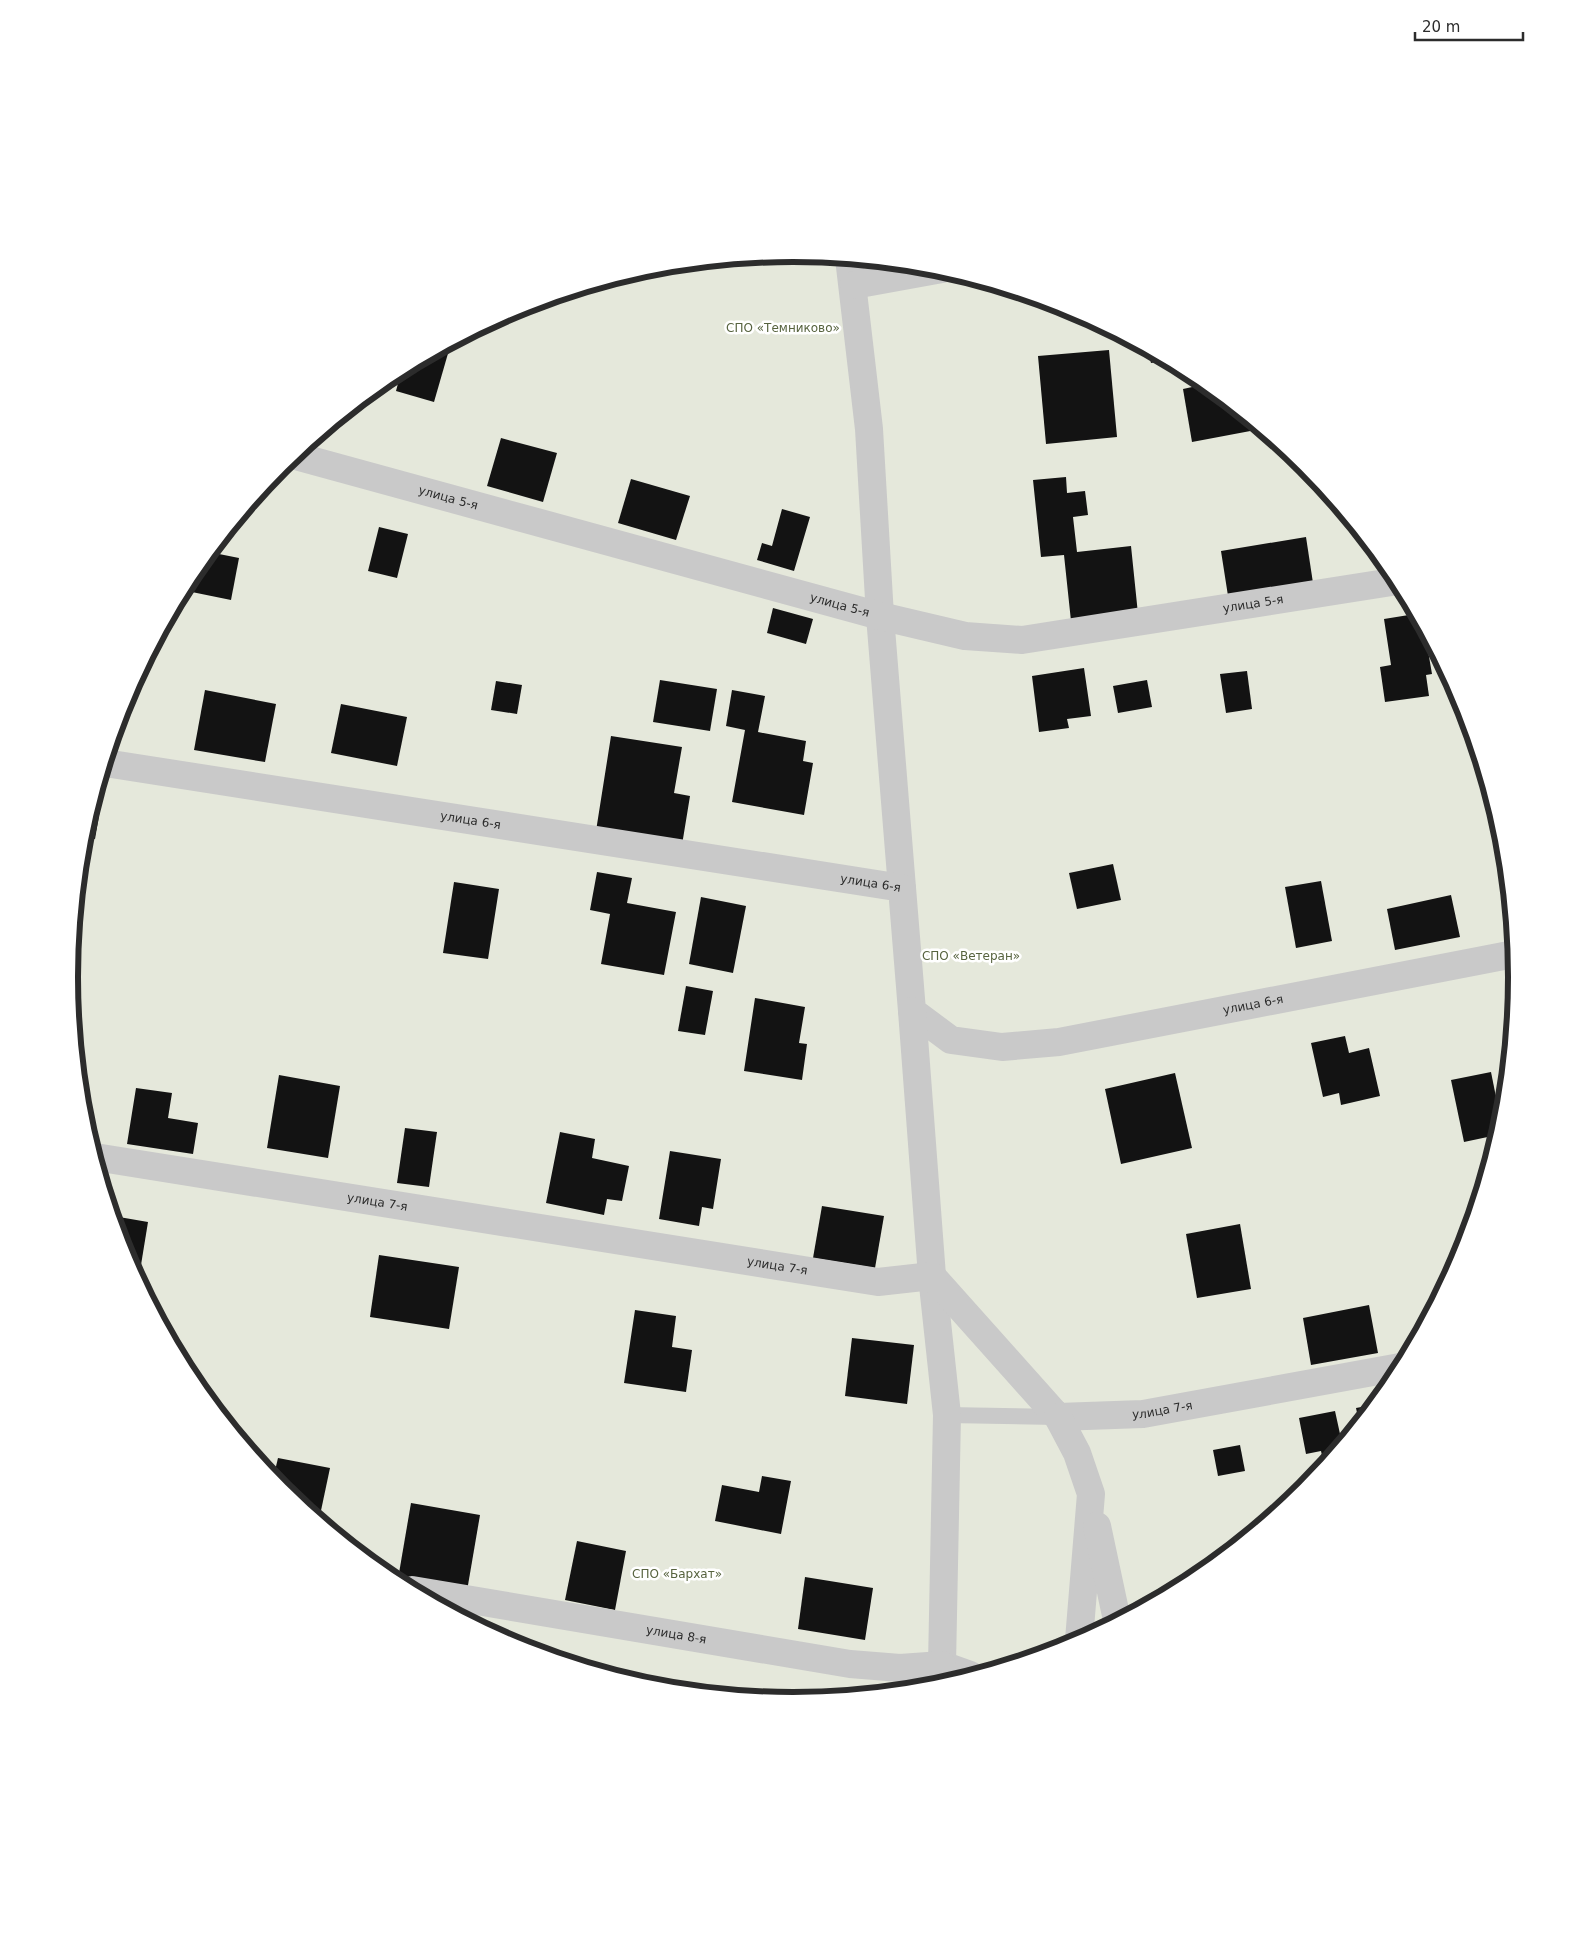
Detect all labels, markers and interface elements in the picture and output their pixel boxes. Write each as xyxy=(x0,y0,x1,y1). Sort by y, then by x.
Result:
scale bar xyxy=(1415,10,1522,42)
text: 20 m xyxy=(1422,18,1460,36)
park label: СПО «Темниково» xyxy=(726,321,840,335)
street label: улица 5-я xyxy=(417,483,480,513)
street label: улица 5-я xyxy=(808,590,871,620)
street label: улица 5-я xyxy=(1222,592,1284,615)
street label: улица 6-я xyxy=(439,809,502,832)
street label: улица 6-я xyxy=(839,871,902,895)
park label: СПО «Ветеран» xyxy=(922,949,1020,963)
street label: улица 6-я xyxy=(1222,992,1284,1017)
street label: улица 7-я xyxy=(346,1190,409,1214)
street label: улица 7-я xyxy=(746,1254,809,1278)
street label: улица 7-я xyxy=(1132,1398,1194,1421)
park label: СПО «Бархат» xyxy=(632,1567,722,1581)
street label: улица 8-я xyxy=(645,1623,708,1647)

